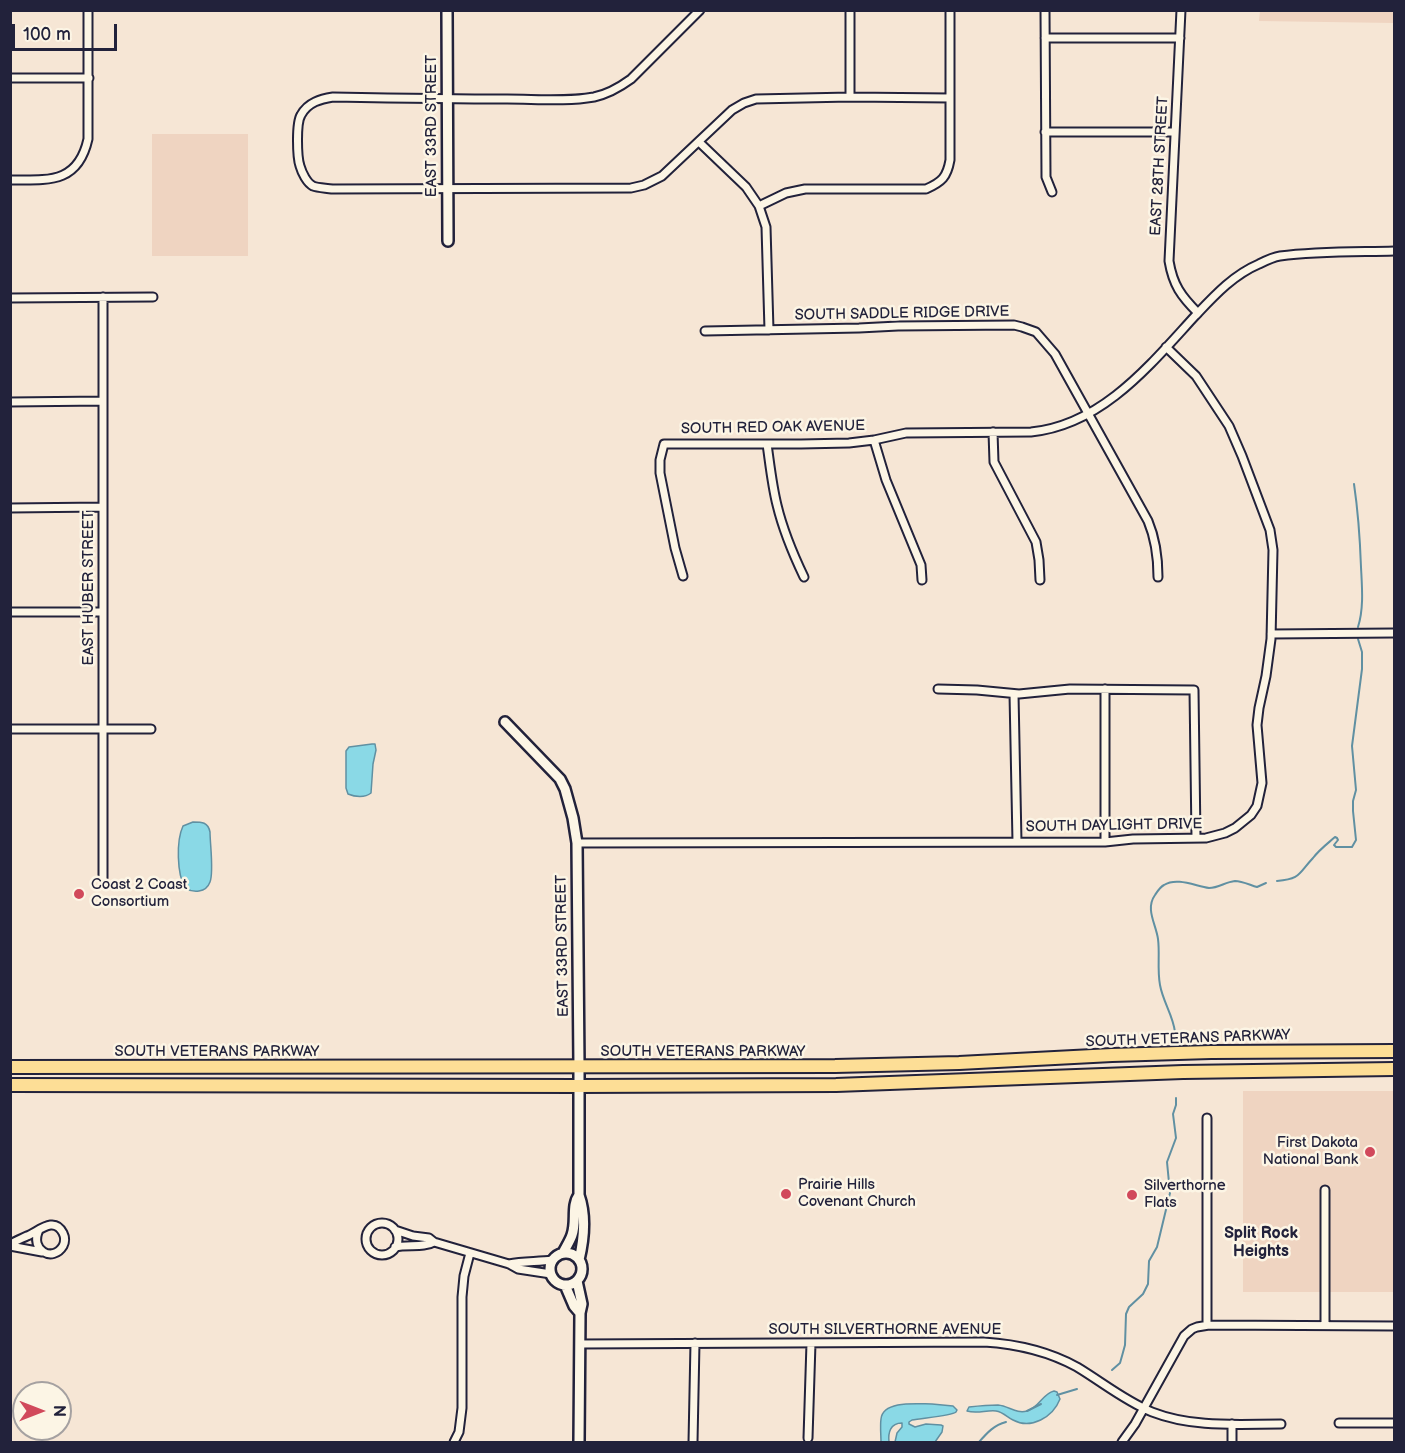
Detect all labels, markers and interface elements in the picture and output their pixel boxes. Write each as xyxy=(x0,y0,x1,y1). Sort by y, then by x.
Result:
scale bar xyxy=(15,12,120,50)
text: 100 m xyxy=(23,24,71,45)
street label: EAST 33RD STREET xyxy=(423,55,441,197)
street label: EAST 28TH STREET xyxy=(1147,96,1173,236)
street label: SOUTH SADDLE RIDGE DRIVE xyxy=(794,303,1010,325)
street label: SOUTH RED OAK AVENUE xyxy=(681,417,865,439)
street label: EAST HUBER STREET xyxy=(80,510,98,666)
street label: SOUTH DAYLIGHT DRIVE xyxy=(1026,815,1202,837)
street label: EAST 33RD STREET xyxy=(553,875,573,1017)
place label: Coast 2 Coast Consortium xyxy=(91,876,187,911)
marker: Coast 2 Coast Consortium xyxy=(72,887,86,901)
street label: SOUTH VETERANS PARKWAY xyxy=(1085,1026,1291,1052)
street label: SOUTH VETERANS PARKWAY xyxy=(115,1043,319,1061)
street label: SOUTH VETERANS PARKWAY xyxy=(601,1043,805,1061)
place label: First Dakota National Bank xyxy=(1263,1134,1358,1169)
marker: First Dakota National Bank xyxy=(1363,1145,1377,1159)
place label: Prairie Hills Covenant Church xyxy=(798,1176,916,1211)
place label: Silverthorne Flats xyxy=(1144,1177,1226,1212)
marker: Prairie Hills Covenant Church xyxy=(779,1187,793,1201)
marker: Silverthorne Flats xyxy=(1125,1188,1139,1202)
district label: Split Rock Heights xyxy=(1224,1224,1298,1262)
street label: SOUTH SILVERTHORNE AVENUE xyxy=(769,1321,1001,1339)
north arrow xyxy=(12,1381,72,1441)
text: N xyxy=(49,1405,68,1417)

